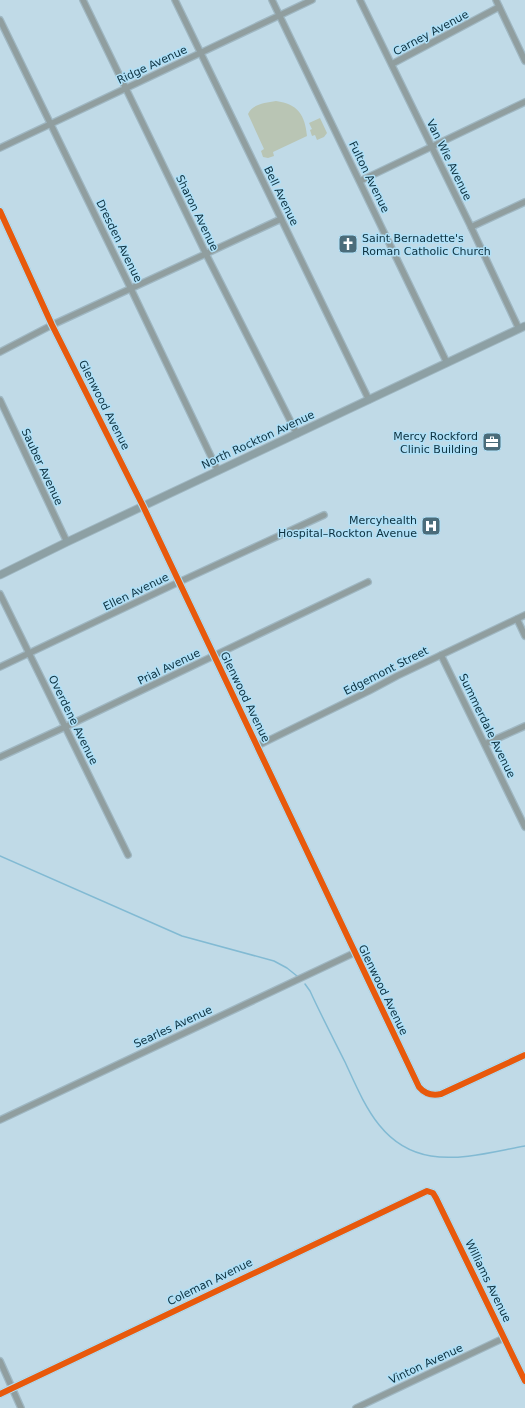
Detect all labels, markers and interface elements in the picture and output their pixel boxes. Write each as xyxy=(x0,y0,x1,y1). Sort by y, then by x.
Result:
street label: Carney Avenue xyxy=(391,8,471,58)
street label: Ridge Avenue xyxy=(115,43,189,87)
street label: Van Wie Avenue xyxy=(424,117,474,203)
street label: Fulton Avenue xyxy=(346,139,392,215)
street label: Bell Avenue xyxy=(261,164,301,228)
street label: Sharon Avenue xyxy=(173,173,221,253)
street label: Dresden Avenue xyxy=(93,198,145,285)
place label: Saint Bernadette's Roman Catholic Church xyxy=(362,232,491,258)
church icon: Saint Bernadette's Roman Catholic Church xyxy=(337,233,359,255)
street label: Glenwood Avenue xyxy=(76,358,132,452)
street label: North Rockton Avenue xyxy=(200,408,317,472)
street label: Sauber Avenue xyxy=(18,426,66,508)
place label: Mercy Rockford Clinic Building xyxy=(393,430,478,456)
office icon: Mercy Rockford Clinic Building xyxy=(481,431,503,453)
place label: Mercyhealth Hospital–Rockton Avenue xyxy=(278,514,417,540)
hospital icon: Mercyhealth Hospital–Rockton Avenue xyxy=(420,515,442,537)
street label: Ellen Avenue xyxy=(101,570,171,613)
street label: Edgemont Street xyxy=(341,644,431,698)
street label: Prial Avenue xyxy=(136,646,203,688)
street label: Glenwood Avenue xyxy=(217,650,273,745)
street label: Summerdale Avenue xyxy=(456,672,518,780)
street label: Overdene Avenue xyxy=(46,673,100,767)
street label: Glenwood Avenue xyxy=(355,943,411,1038)
street label: Searles Avenue xyxy=(132,1003,214,1051)
street label: Williams Avenue xyxy=(462,1238,514,1325)
street label: Coleman Avenue xyxy=(165,1256,255,1308)
street label: Vinton Avenue xyxy=(387,1341,465,1387)

